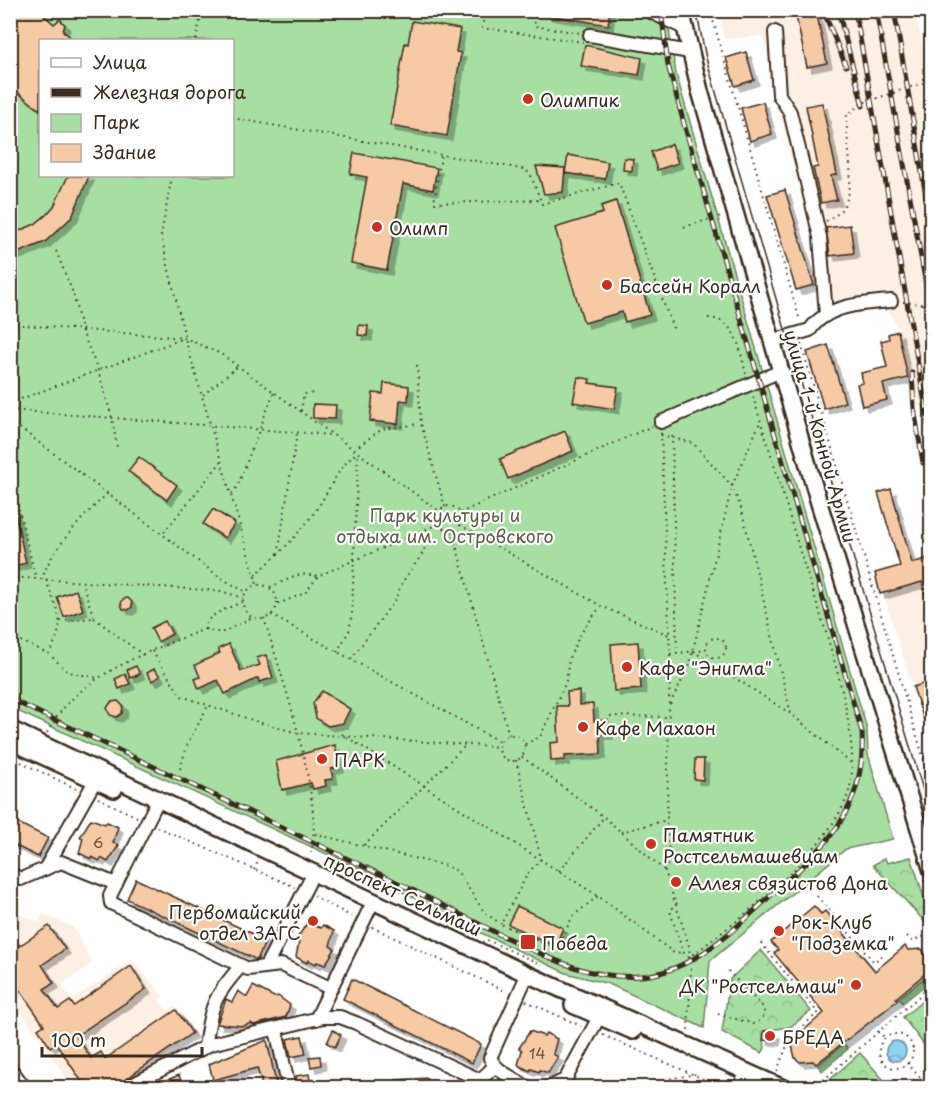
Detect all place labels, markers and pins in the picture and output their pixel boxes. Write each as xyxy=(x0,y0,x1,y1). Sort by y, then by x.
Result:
place label: Олимпик xyxy=(540,86,619,113)
marker: Олимпик xyxy=(521,92,535,106)
place label: Олимп xyxy=(389,214,448,241)
marker: Олимп xyxy=(370,220,384,234)
place label: Бассейн Коралл xyxy=(619,272,761,299)
marker: Бассейн Коралл xyxy=(600,278,614,292)
place label: Кафе "Энигма" xyxy=(639,654,772,681)
marker: Кафе "Энигма" xyxy=(620,660,634,674)
place label: Кафе Махаон xyxy=(595,714,716,741)
marker: Кафе Махаон xyxy=(576,720,590,734)
place label: ПАРК xyxy=(334,746,385,773)
marker: ПАРК xyxy=(315,752,329,766)
place label: Памятник Ростсельмашевцам xyxy=(663,821,839,869)
marker: Памятник Ростсельмашевцам xyxy=(644,837,658,851)
place label: Аллея связистов Дона xyxy=(688,869,889,896)
marker: Аллея связистов Дона xyxy=(669,875,683,889)
place label: Первомайский отдел ЗАГС xyxy=(169,898,301,946)
place label: Рок-Клуб "Подземка" xyxy=(791,908,895,956)
marker: Первомайский отдел ЗАГС xyxy=(306,914,320,928)
marker: Рок-Клуб "Подземка" xyxy=(772,924,786,938)
place label: Победа xyxy=(542,929,609,956)
marker: Победа xyxy=(519,933,537,951)
place label: ДК "Ростсельмаш" xyxy=(679,972,844,999)
marker: ДК "Ростсельмаш" xyxy=(849,978,863,992)
place label: БРЕДА xyxy=(782,1023,844,1050)
marker: БРЕДА xyxy=(763,1029,777,1043)

